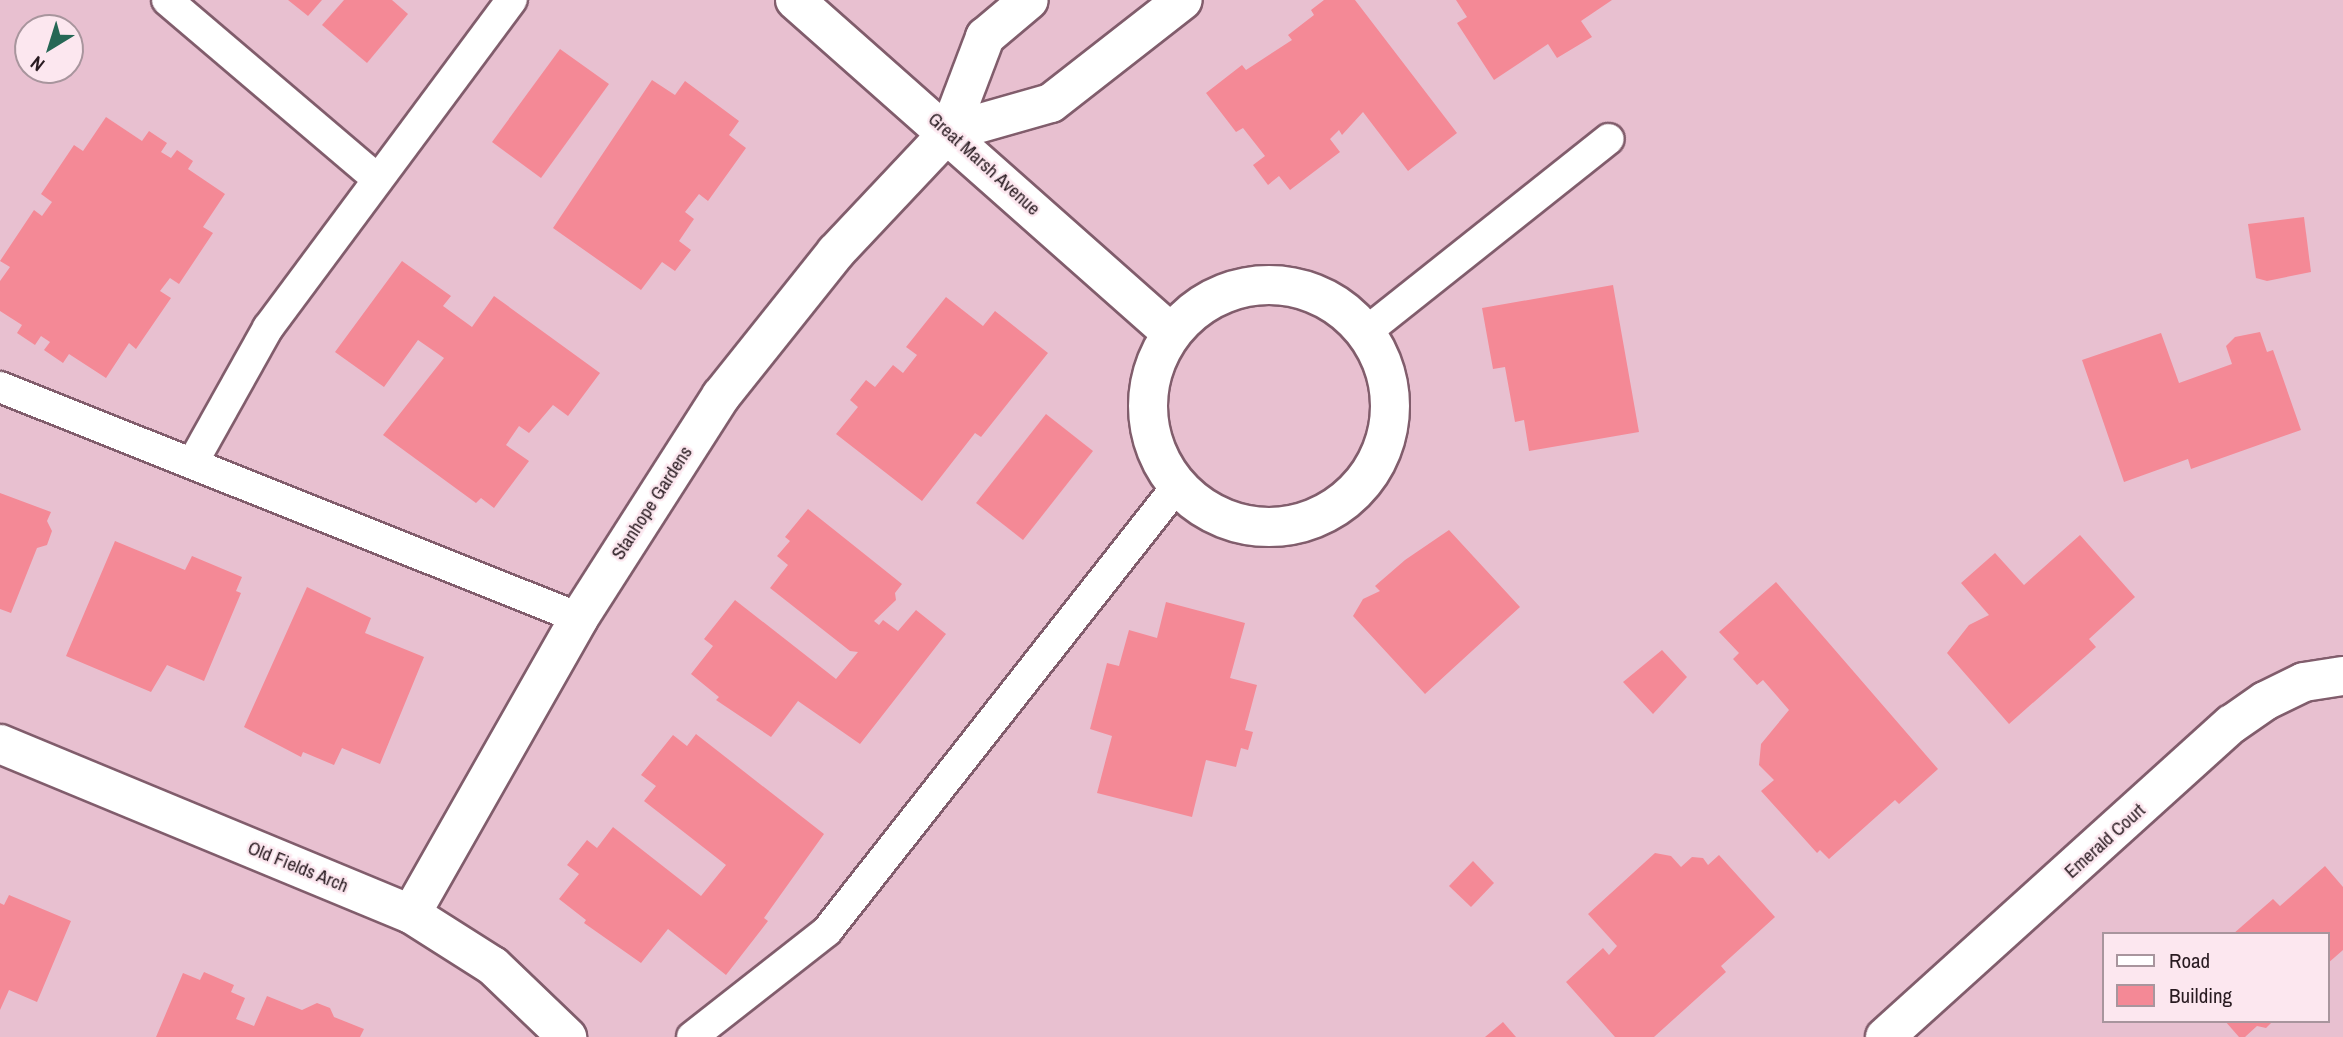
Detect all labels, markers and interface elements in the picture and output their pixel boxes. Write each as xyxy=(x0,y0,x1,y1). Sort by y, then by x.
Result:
north arrow xyxy=(14,14,84,84)
text: N xyxy=(25,50,50,78)
street label: Great Marsh Avenue xyxy=(923,108,1045,220)
street label: Stanhope Gardens xyxy=(607,442,697,564)
street label: Emerald Court xyxy=(2060,799,2150,883)
street label: Old Fields Arch xyxy=(244,836,352,898)
legend xyxy=(2102,932,2329,1023)
text: Road xyxy=(2169,946,2210,975)
text: Building xyxy=(2169,981,2232,1010)

